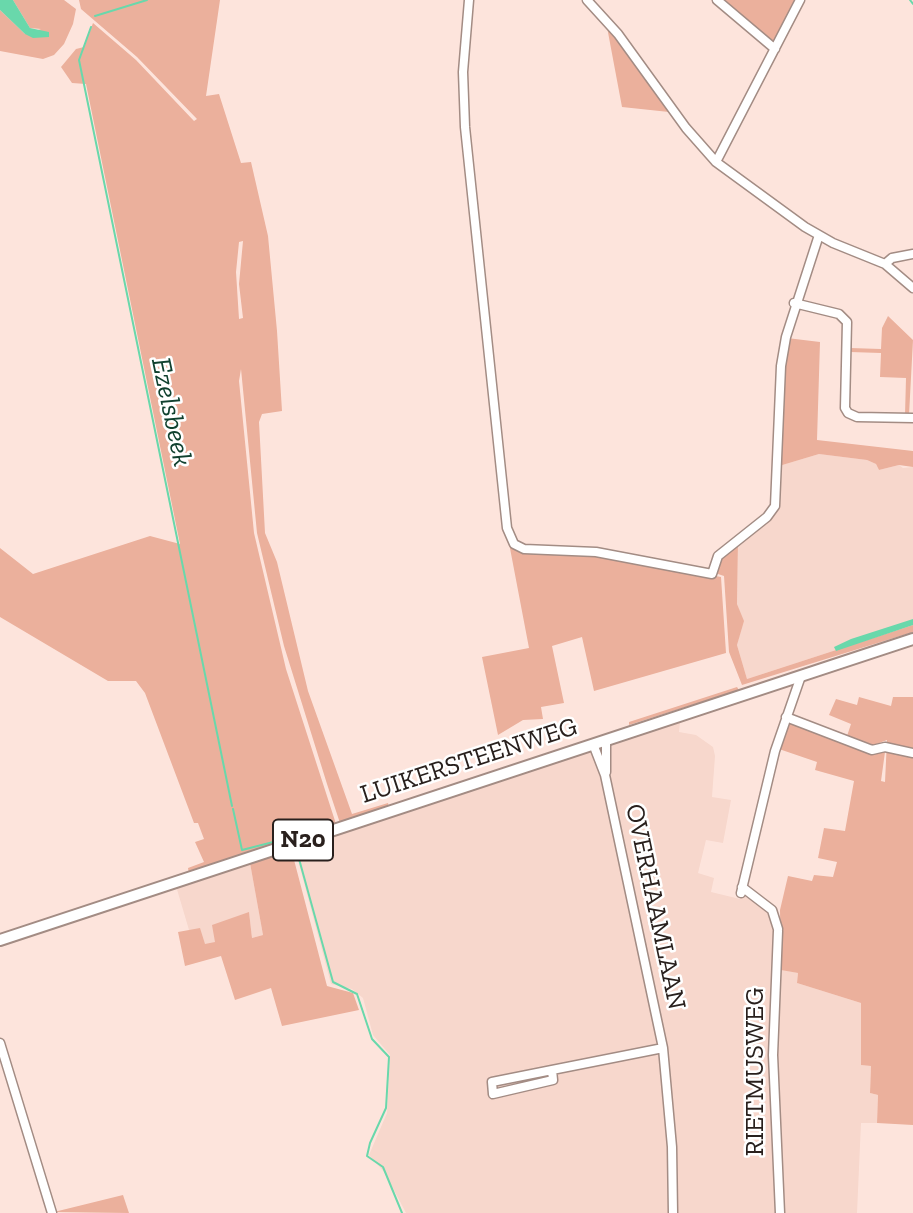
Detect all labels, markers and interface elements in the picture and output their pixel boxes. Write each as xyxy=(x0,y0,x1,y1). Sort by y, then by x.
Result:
water label: Ezelsbeek xyxy=(143,355,199,469)
street label: LUIKERSTEENWEG xyxy=(357,711,581,811)
street label: OVERHAAMLAAN xyxy=(618,801,692,1013)
road number: N20 xyxy=(273,820,333,860)
street label: RIETMUSWEG xyxy=(740,988,772,1156)

